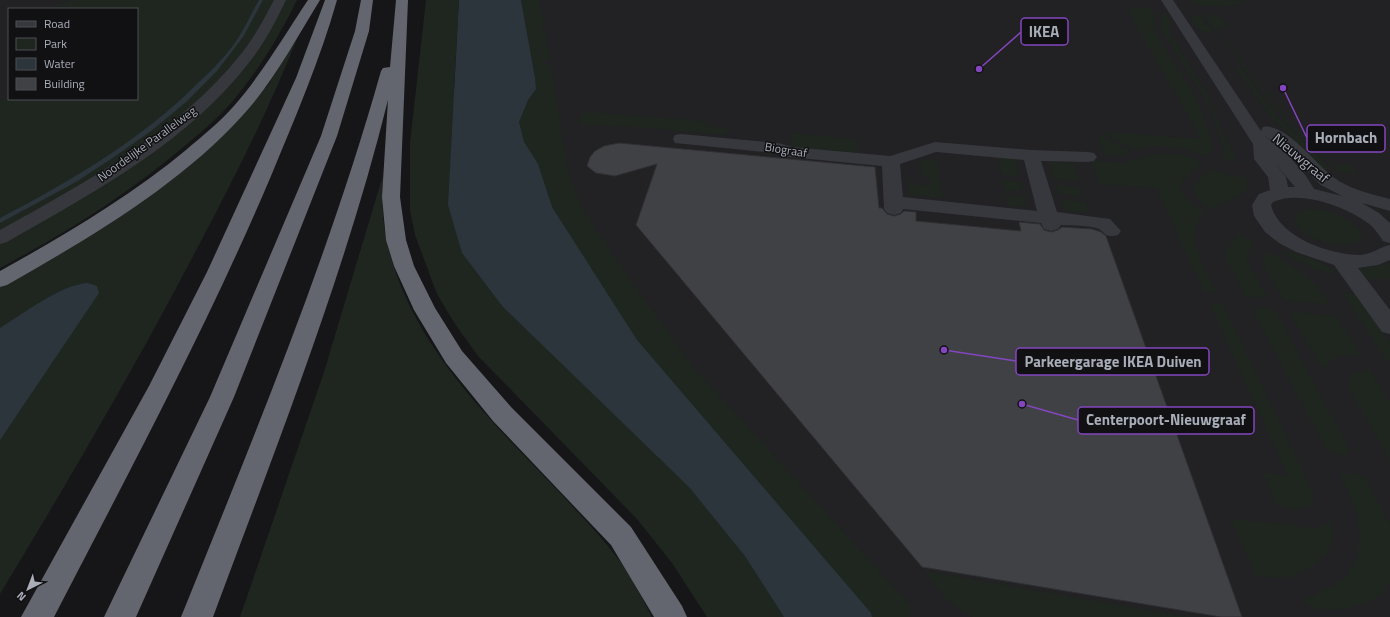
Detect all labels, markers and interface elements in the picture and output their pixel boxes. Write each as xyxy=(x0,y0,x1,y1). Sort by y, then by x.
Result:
legend xyxy=(8,8,138,100)
text: Road xyxy=(44,14,70,33)
callout: IKEA xyxy=(1021,18,1068,45)
text: IKEA xyxy=(1029,20,1059,43)
text: Park xyxy=(44,34,67,53)
text: Water xyxy=(44,54,75,73)
text: Building xyxy=(44,74,85,93)
street label: Noordelijke Parallelweg xyxy=(93,101,200,186)
callout: Hornbach xyxy=(1307,125,1385,152)
text: Hornbach xyxy=(1315,126,1377,149)
street label: Nieuwgraaf xyxy=(1268,128,1335,188)
street label: Biograaf xyxy=(764,137,809,162)
callout: Parkeergarage IKEA Duiven xyxy=(1016,348,1209,375)
text: Parkeergarage IKEA Duiven xyxy=(1024,350,1202,373)
callout: Centerpoort-Nieuwgraaf xyxy=(1078,407,1254,434)
text: Centerpoort-Nieuwgraaf xyxy=(1086,408,1247,431)
north arrow xyxy=(8,569,48,609)
text: N xyxy=(13,588,29,605)

